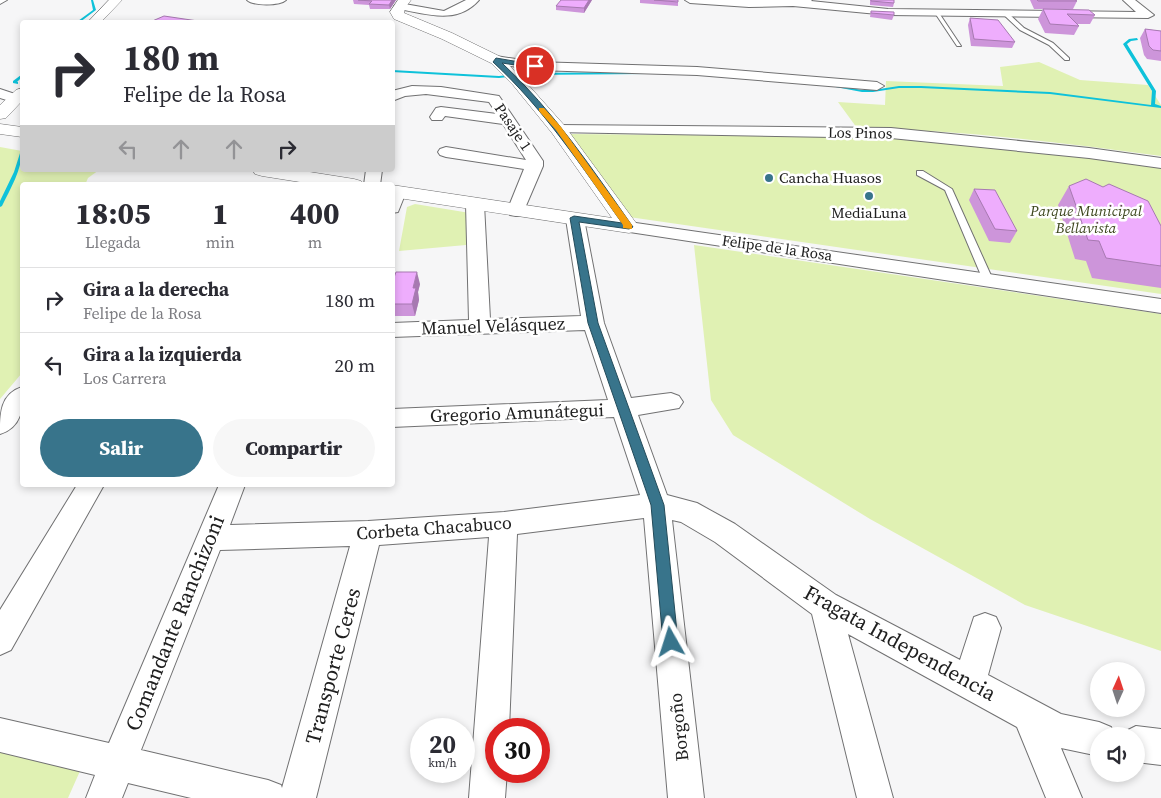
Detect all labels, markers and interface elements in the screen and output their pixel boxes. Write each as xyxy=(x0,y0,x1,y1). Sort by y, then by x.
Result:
text: 180 m xyxy=(123,34,219,82)
icon: right xyxy=(40,40,105,105)
pin xyxy=(514,45,556,87)
icon: arrive xyxy=(521,52,549,80)
text: Felipe de la Rosa xyxy=(123,79,286,109)
street label: Pasaje 1 xyxy=(490,99,537,155)
street label: Los Pinos xyxy=(828,121,892,144)
icon: left xyxy=(114,135,142,163)
icon: ahead xyxy=(167,135,195,163)
icon: ahead xyxy=(220,135,248,163)
icon: right xyxy=(273,135,301,163)
place label: Cancha Huasos xyxy=(779,167,882,188)
marker: Cancha Huasos xyxy=(763,172,775,184)
marker: MediaLuna xyxy=(863,190,875,202)
text: 18:05 xyxy=(75,193,150,234)
text: 1 xyxy=(212,193,229,234)
text: 400 xyxy=(290,193,340,234)
park label: Parque Municipal Bellavista xyxy=(1029,200,1143,238)
place label: MediaLuna xyxy=(831,202,907,223)
street label: Felipe de la Rosa xyxy=(720,229,834,266)
text: Llegada xyxy=(85,231,141,253)
text: min xyxy=(206,231,235,253)
text: m xyxy=(308,231,322,253)
text: Gira a la derecha xyxy=(83,276,229,302)
icon: right xyxy=(40,286,68,314)
text: 180 m xyxy=(325,287,375,313)
text: Felipe de la Rosa xyxy=(83,302,202,324)
street label: Manuel Velásquez xyxy=(421,310,565,341)
text: Gira a la izquierda xyxy=(83,341,242,367)
icon: left xyxy=(40,351,68,379)
text: 20 m xyxy=(334,352,375,378)
text: Los Carrera xyxy=(83,367,166,389)
street label: Gregorio Amunátegui xyxy=(430,397,604,428)
button: Salir xyxy=(40,419,203,477)
button: Compartir xyxy=(213,419,375,477)
street label: Corbeta Chacabuco xyxy=(355,510,513,545)
street label: Comandante Ranchizoni xyxy=(118,511,231,735)
street label: Fragata Independencia xyxy=(799,578,1002,708)
street label: Transporte Ceres xyxy=(298,584,367,747)
position arrow xyxy=(644,615,696,667)
north arrow xyxy=(1090,662,1145,718)
map controls xyxy=(1090,662,1145,782)
street label: Borgoño xyxy=(662,692,695,762)
speed limit sign: 30 xyxy=(485,718,550,783)
text: 20 xyxy=(429,727,456,761)
button: sound xyxy=(1090,727,1145,782)
text: km/h xyxy=(428,755,457,771)

